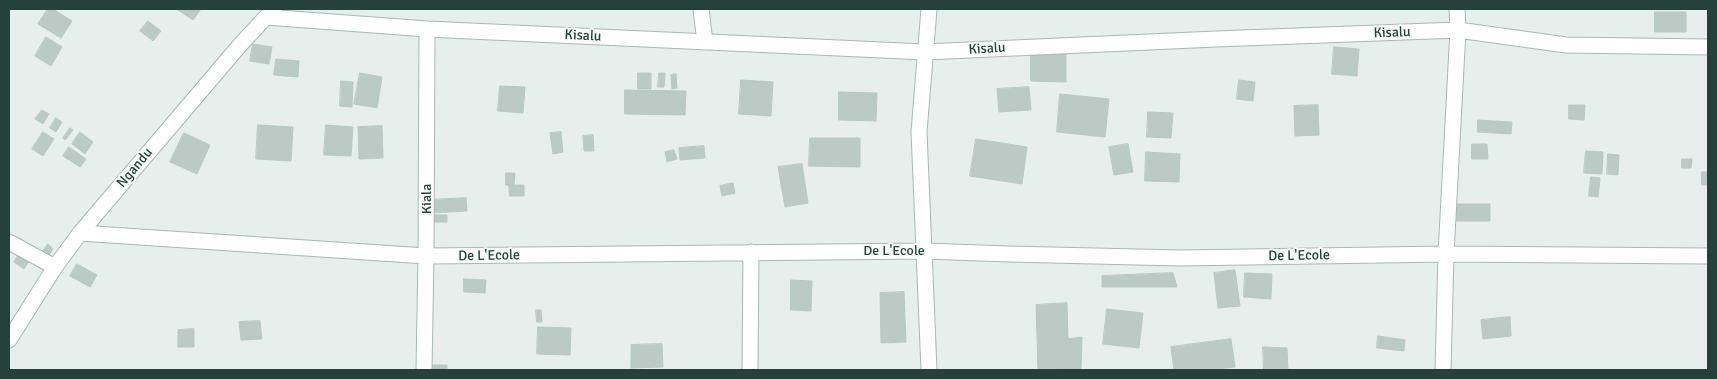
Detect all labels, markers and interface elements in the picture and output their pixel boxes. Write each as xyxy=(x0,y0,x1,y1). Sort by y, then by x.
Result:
street label: Kisalu xyxy=(1373,24,1411,42)
street label: Kisalu xyxy=(564,27,602,45)
street label: Kisalu xyxy=(968,40,1006,58)
street label: Ngandu xyxy=(114,145,156,191)
street label: Kiala xyxy=(419,184,435,214)
street label: De L'Ecole xyxy=(863,243,925,259)
street label: De L'Ecole xyxy=(458,247,520,265)
street label: De L'Ecole xyxy=(1268,247,1330,265)

